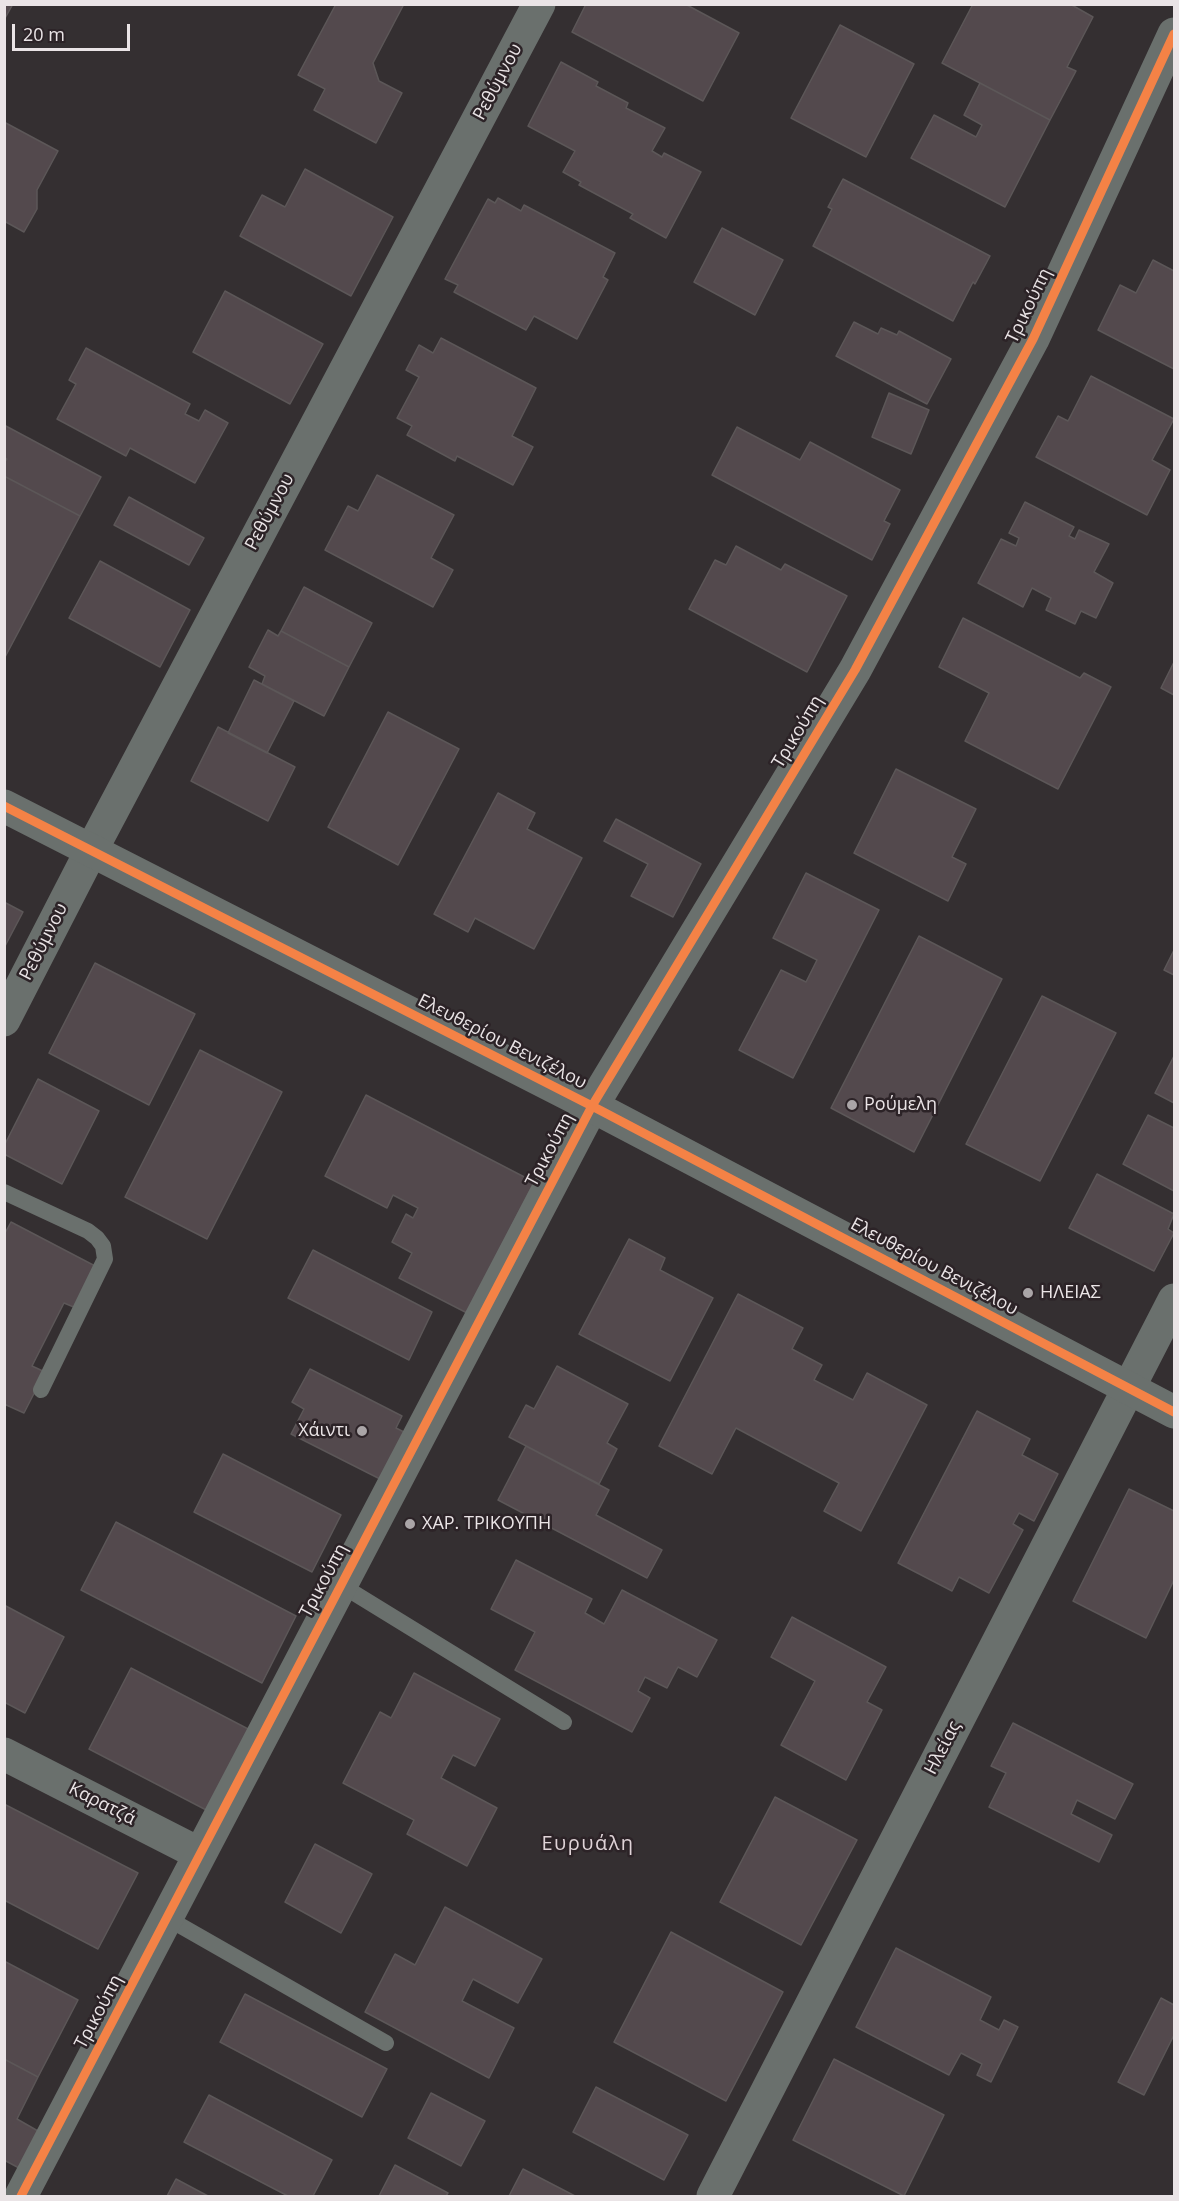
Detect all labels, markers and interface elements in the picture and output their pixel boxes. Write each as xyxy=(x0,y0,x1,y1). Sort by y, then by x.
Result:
scale bar xyxy=(15,12,134,50)
text: 20 m xyxy=(23,22,65,46)
street label: Ρεθύμνου xyxy=(469,40,527,124)
street label: Τρικούπη xyxy=(1002,265,1056,347)
street label: Ρεθύμνου xyxy=(241,470,299,554)
street label: Τρικούπη xyxy=(768,692,828,772)
street label: Ρεθύμνου xyxy=(15,900,73,984)
street label: Ελευθερίου Βενιζέλου xyxy=(414,990,590,1094)
place label: Ρούμελη xyxy=(864,1094,937,1116)
marker: Ρούμελη xyxy=(845,1098,859,1112)
street label: Τρικούπη xyxy=(521,1109,579,1191)
street label: Ελευθερίου Βενιζέλου xyxy=(847,1214,1021,1320)
place label: ΗΛΕΙΑΣ xyxy=(1040,1282,1101,1304)
marker: ΗΛΕΙΑΣ xyxy=(1021,1286,1035,1300)
place label: Χάιντι xyxy=(298,1420,350,1442)
marker: Χάιντι xyxy=(355,1424,369,1438)
place label: ΧΑΡ. ΤΡΙΚΟΥΠΗ xyxy=(422,1513,551,1535)
marker: ΧΑΡ. ΤΡΙΚΟΥΠΗ xyxy=(403,1517,417,1531)
street label: Τρικούπη xyxy=(295,1540,353,1622)
street label: Ηλείας xyxy=(920,1718,966,1778)
street label: Καρατζά xyxy=(65,1778,139,1830)
district label: Ευρυάλη xyxy=(541,1832,635,1856)
street label: Τρικούπη xyxy=(70,1971,128,2053)

